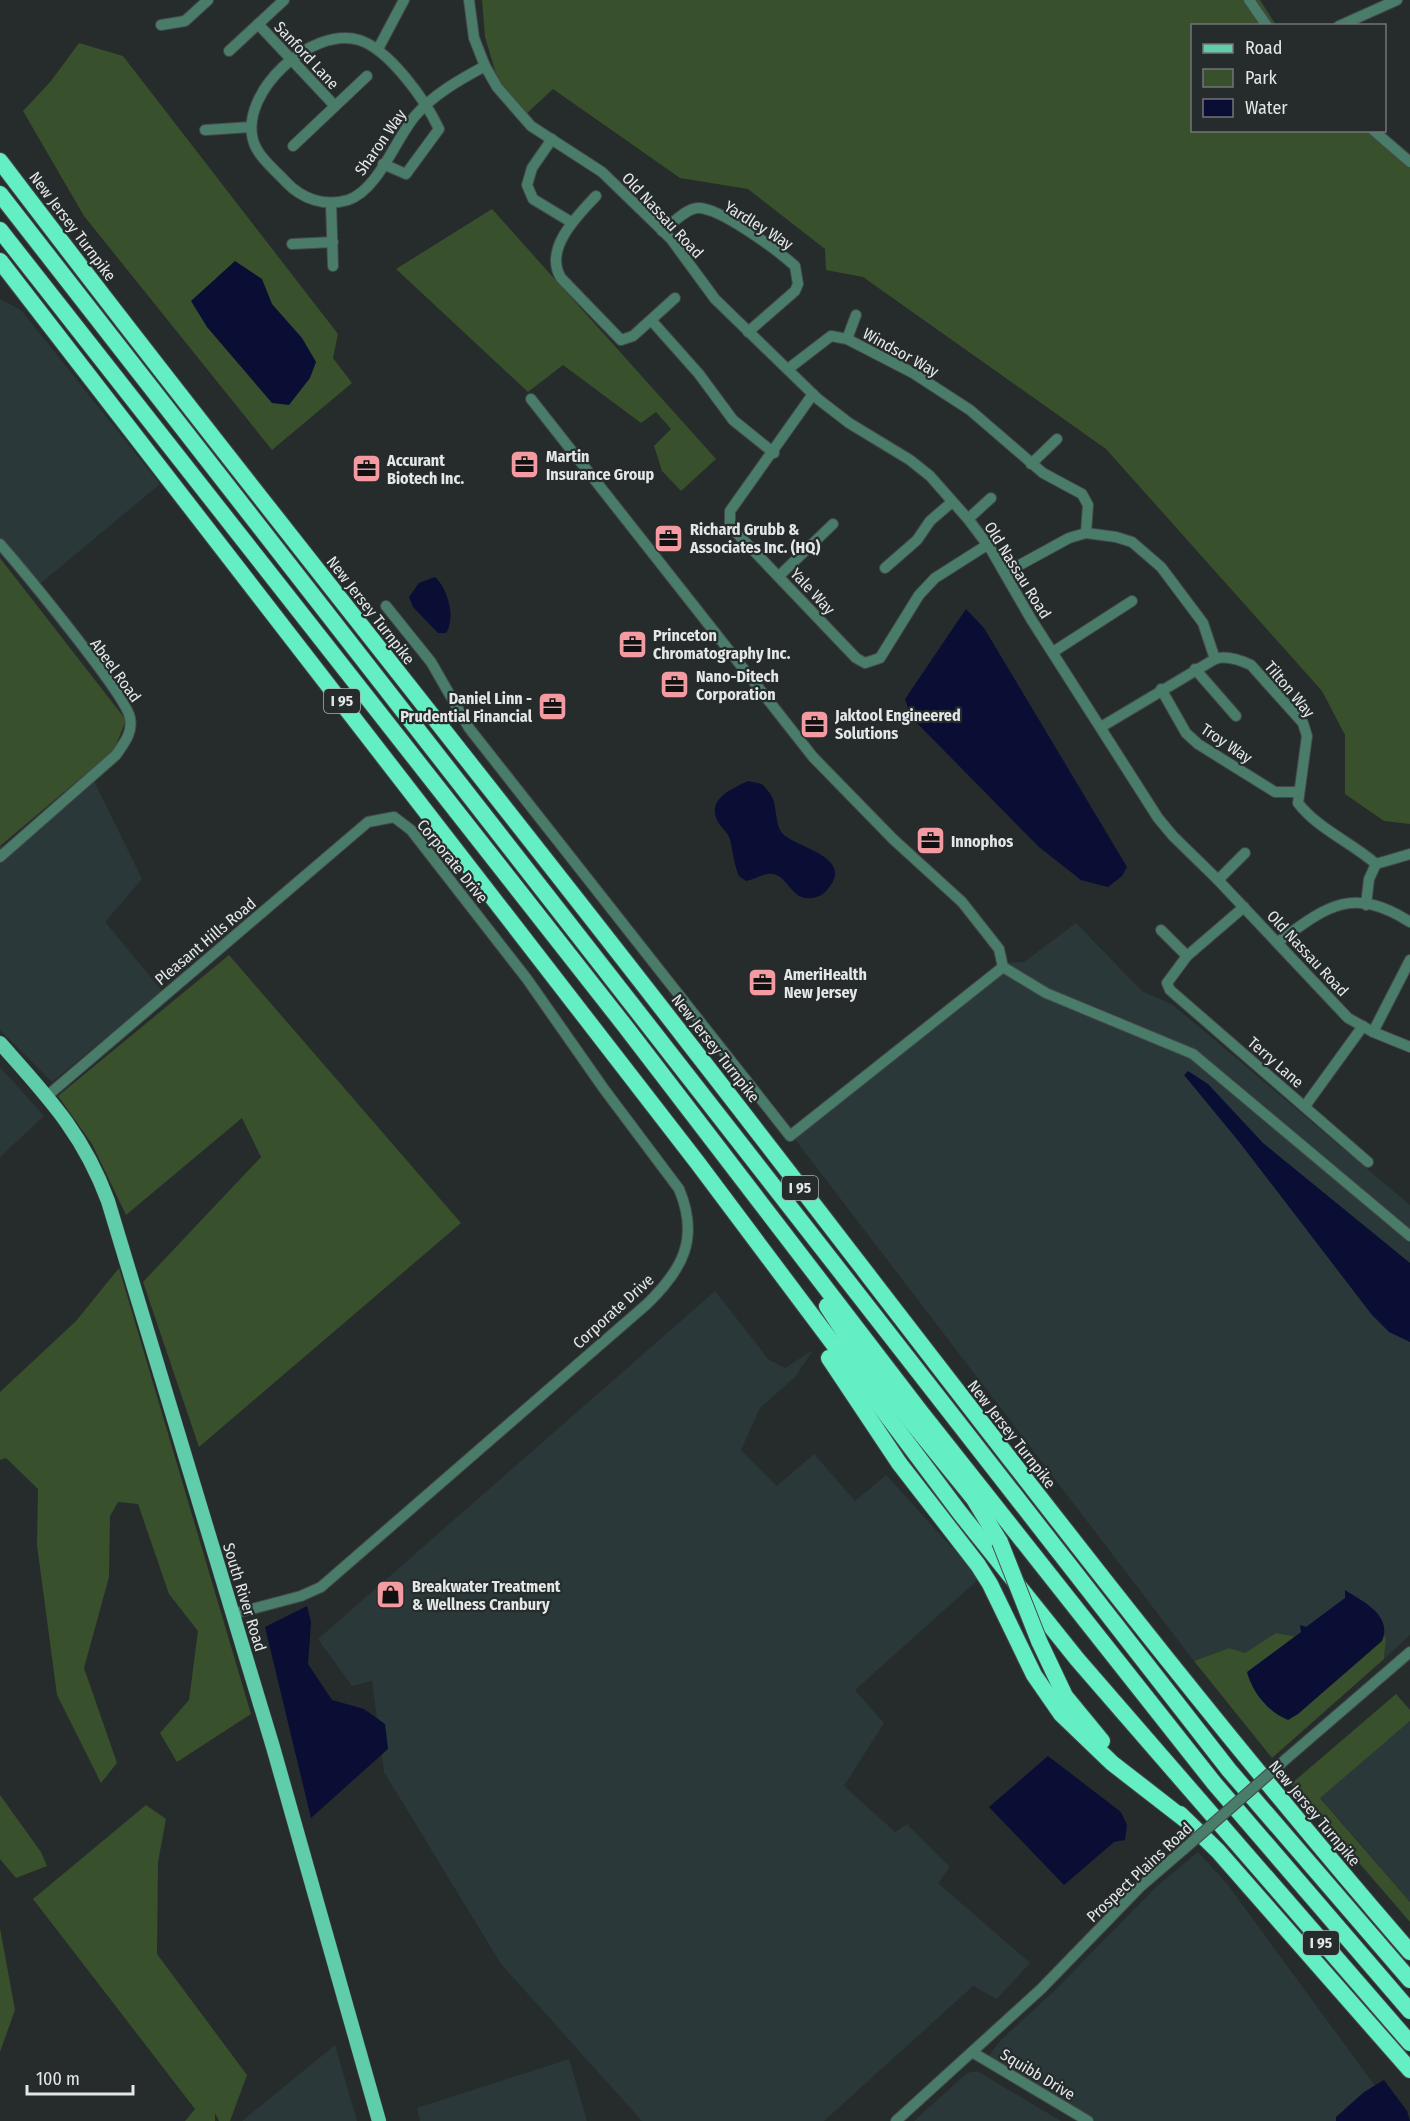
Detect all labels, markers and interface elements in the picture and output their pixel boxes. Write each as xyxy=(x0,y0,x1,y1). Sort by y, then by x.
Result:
street label: Sanford Lane xyxy=(270,17,343,93)
legend xyxy=(1191,24,1386,132)
text: Road xyxy=(1245,37,1282,59)
text: Park xyxy=(1245,67,1278,89)
text: Water xyxy=(1245,97,1288,119)
street label: Sharon Way xyxy=(351,105,411,179)
street label: New Jersey Turnpike xyxy=(25,168,120,285)
street label: Old Nassau Road xyxy=(618,168,707,262)
street label: Yardley Way xyxy=(721,197,797,254)
street label: Windsor Way xyxy=(859,324,943,381)
place label: Martin Insurance Group xyxy=(546,447,655,484)
office icon: Martin Insurance Group xyxy=(509,449,541,481)
place label: Accurant Biotech Inc. xyxy=(386,451,465,488)
office icon: Accurant Biotech Inc. xyxy=(350,453,382,485)
street label: Old Nassau Road xyxy=(980,518,1055,622)
place label: Richard Grubb & Associates Inc. (HQ) xyxy=(689,520,820,557)
office icon: Richard Grubb & Associates Inc. (HQ) xyxy=(653,522,685,554)
street label: New Jersey Turnpike xyxy=(322,552,419,668)
street label: Yale Way xyxy=(786,564,839,619)
place label: Princeton Chromatography Inc. xyxy=(653,626,791,663)
office icon: Princeton Chromatography Inc. xyxy=(616,628,648,660)
street label: Abeel Road xyxy=(86,635,145,706)
street label: Tilton Way xyxy=(1261,657,1319,722)
place label: Nano-Ditech Corporation xyxy=(696,667,779,704)
office icon: Nano-Ditech Corporation xyxy=(659,669,691,701)
road number: I 95 xyxy=(324,689,360,713)
place label: Daniel Linn - Prudential Financial xyxy=(400,689,533,726)
office icon: Daniel Linn - Prudential Financial xyxy=(537,691,569,723)
place label: Jaktool Engineered Solutions xyxy=(834,706,961,743)
office icon: Jaktool Engineered Solutions xyxy=(798,708,830,740)
street label: Troy Way xyxy=(1198,719,1257,768)
street label: Corporate Drive xyxy=(413,816,492,907)
office icon: Innophos xyxy=(914,825,946,857)
place label: Innophos xyxy=(951,832,1013,851)
street label: Pleasant Hills Road xyxy=(151,894,260,989)
street label: Old Nassau Road xyxy=(1263,906,1352,1000)
place label: AmeriHealth New Jersey xyxy=(783,965,867,1002)
office icon: AmeriHealth New Jersey xyxy=(747,967,779,999)
street label: New Jersey Turnpike xyxy=(667,990,764,1106)
street label: Terry Lane xyxy=(1244,1033,1308,1092)
road number: I 95 xyxy=(782,1176,818,1200)
street label: Corporate Drive xyxy=(569,1270,658,1353)
street label: New Jersey Turnpike xyxy=(963,1376,1060,1492)
street label: South River Road xyxy=(219,1541,270,1654)
place label: Breakwater Treatment & Wellness Cranbury xyxy=(412,1577,561,1614)
shop icon: Breakwater Treatment & Wellness Cranbury xyxy=(375,1579,407,1611)
street label: New Jersey Turnpike xyxy=(1265,1757,1364,1870)
street label: Prospect Plains Road xyxy=(1083,1819,1196,1926)
road number: I 95 xyxy=(1303,1931,1339,1955)
street label: Squibb Drive xyxy=(997,2045,1079,2104)
scale bar xyxy=(27,2058,134,2096)
text: 100 m xyxy=(36,2068,80,2090)

